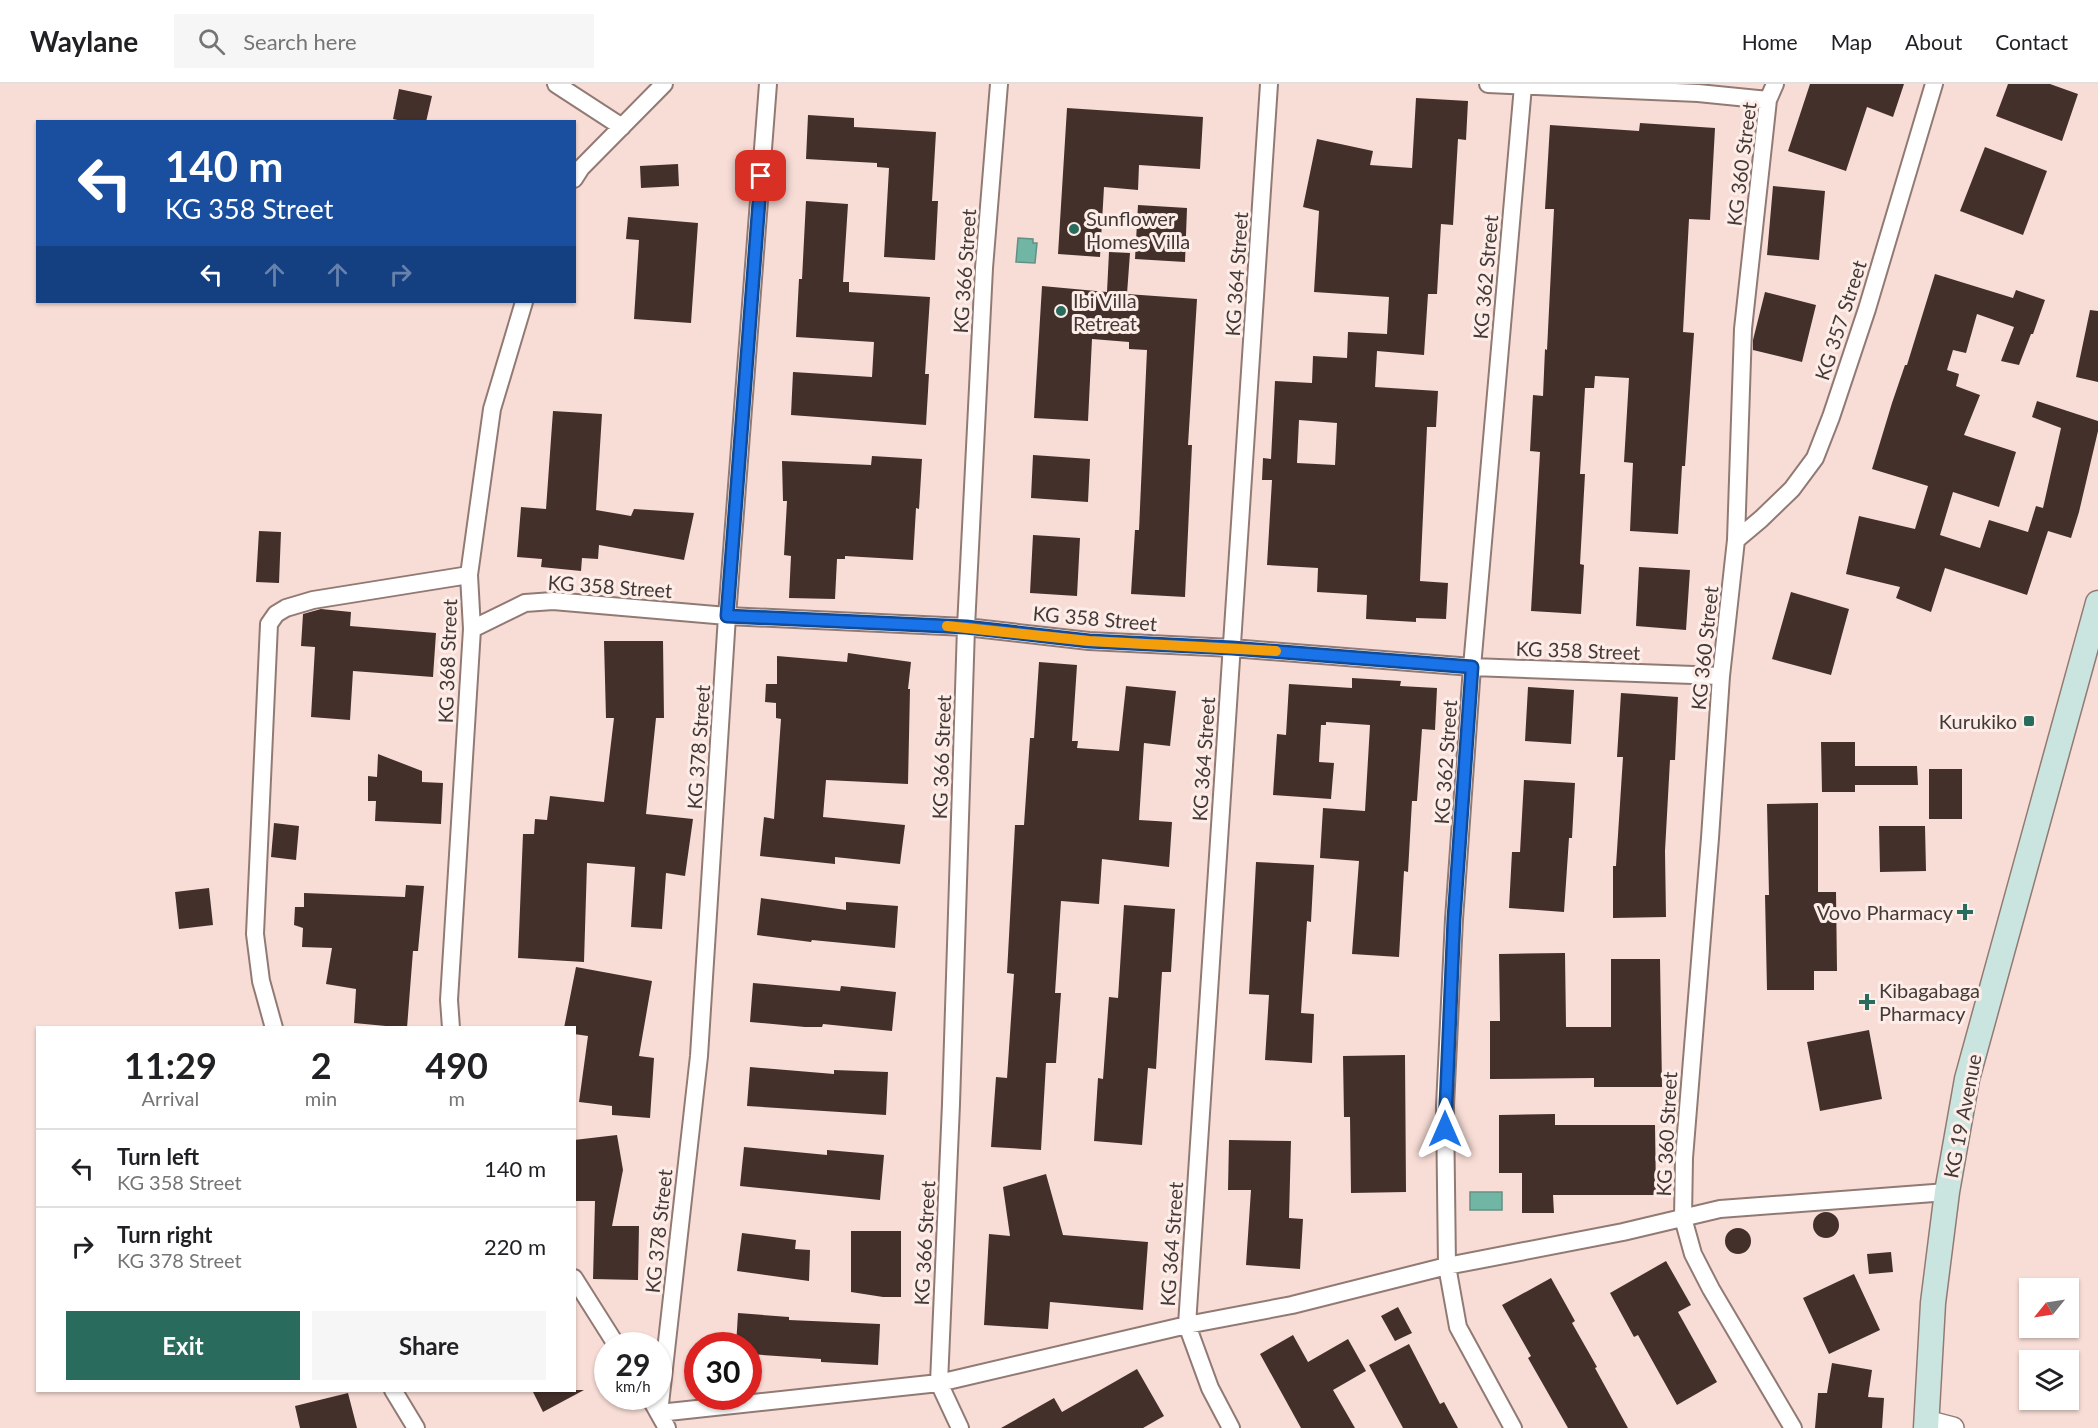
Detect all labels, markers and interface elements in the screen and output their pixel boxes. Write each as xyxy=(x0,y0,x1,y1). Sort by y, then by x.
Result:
search box xyxy=(174,14,594,68)
text: Waylane xyxy=(30,24,138,58)
icon: search xyxy=(195,25,228,58)
text: Search here xyxy=(243,28,357,55)
text: Home xyxy=(1742,29,1798,54)
text: Map xyxy=(1831,29,1872,54)
text: About xyxy=(1905,29,1962,54)
text: Contact xyxy=(1995,29,2068,54)
street label: KG 360 Street xyxy=(1721,101,1761,227)
text: 140 m xyxy=(165,141,283,191)
icon: left xyxy=(66,144,144,222)
pin xyxy=(735,150,786,201)
icon: arrive xyxy=(744,159,777,192)
text: KG 358 Street xyxy=(165,192,333,225)
place label: Sunflower Homes Villa xyxy=(1086,206,1190,253)
street label: KG 366 Street xyxy=(948,208,980,334)
street label: KG 364 Street xyxy=(1220,211,1252,337)
street label: KG 362 Street xyxy=(1468,214,1502,340)
marker: Sunflower Homes Villa xyxy=(1067,222,1081,236)
street label: KG 357 Street xyxy=(1809,257,1871,383)
icon: left xyxy=(195,258,228,291)
icon: ahead xyxy=(258,258,291,291)
icon: ahead xyxy=(321,258,354,291)
icon: right xyxy=(384,258,417,291)
place label: Ibi Villa Retreat xyxy=(1073,288,1137,335)
marker: Ibi Villa Retreat xyxy=(1054,304,1068,318)
street label: KG 358 Street xyxy=(547,570,673,602)
street label: KG 360 Street xyxy=(1686,585,1722,711)
street label: KG 368 Street xyxy=(433,598,461,724)
street label: KG 358 Street xyxy=(1032,601,1158,635)
street label: KG 358 Street xyxy=(1515,636,1641,664)
street label: KG 378 Street xyxy=(682,684,714,810)
street label: KG 366 Street xyxy=(927,694,955,820)
street label: KG 364 Street xyxy=(1187,696,1219,822)
street label: KG 362 Street xyxy=(1429,699,1461,825)
place label: Kurukiko xyxy=(1939,709,2017,733)
marker: Kurukiko xyxy=(2022,714,2036,728)
place label: Vovo Pharmacy xyxy=(1817,900,1954,924)
marker: Vovo Pharmacy xyxy=(1958,905,1972,919)
place label: Kibagabaga Pharmacy xyxy=(1879,978,1980,1025)
marker: Kibagabaga Pharmacy xyxy=(1860,995,1874,1009)
text: 11:29 xyxy=(124,1043,217,1087)
text: 2 xyxy=(311,1043,332,1087)
text: 490 xyxy=(425,1043,488,1087)
street label: KG 19 Avenue xyxy=(1938,1052,1986,1180)
street label: KG 360 Street xyxy=(1651,1071,1681,1197)
text: Arrival xyxy=(142,1086,199,1110)
text: min xyxy=(305,1086,337,1110)
text: m xyxy=(448,1086,465,1110)
position arrow xyxy=(1413,1097,1477,1161)
text: Turn left xyxy=(117,1143,199,1170)
icon: left xyxy=(66,1152,99,1185)
text: 140 m xyxy=(484,1155,546,1182)
street label: KG 378 Street xyxy=(640,1168,676,1294)
text: KG 358 Street xyxy=(117,1170,242,1194)
street label: KG 366 Street xyxy=(909,1180,939,1306)
street label: KG 364 Street xyxy=(1155,1181,1187,1307)
text: Turn right xyxy=(117,1221,212,1248)
icon: right xyxy=(66,1230,99,1263)
text: 220 m xyxy=(484,1233,546,1260)
text: KG 378 Street xyxy=(117,1248,242,1272)
north arrow xyxy=(2019,1278,2079,1338)
map controls xyxy=(2019,1278,2079,1410)
button: Exit xyxy=(66,1311,300,1380)
button: Share xyxy=(312,1311,546,1380)
speed limit sign: 30 xyxy=(684,1332,762,1410)
text: 29 xyxy=(616,1346,650,1382)
button: layers xyxy=(2019,1350,2079,1410)
text: km/h xyxy=(615,1377,651,1395)

